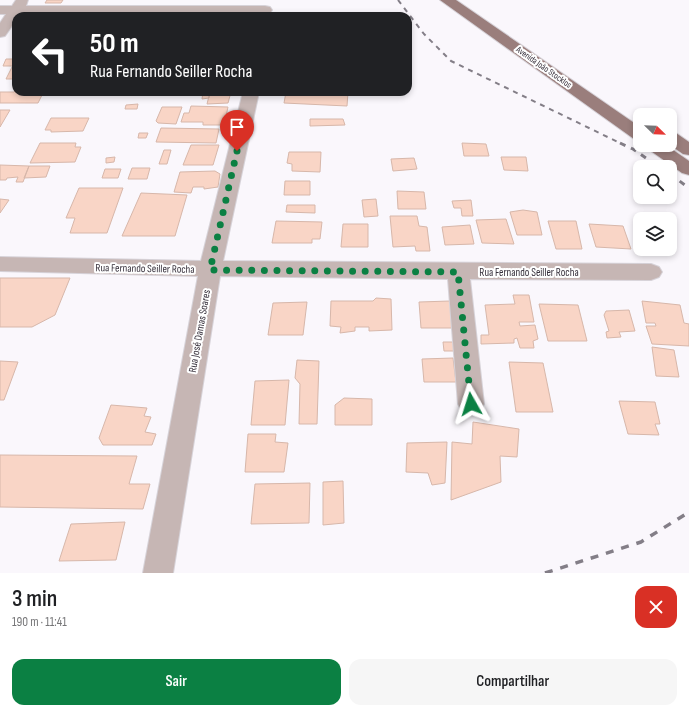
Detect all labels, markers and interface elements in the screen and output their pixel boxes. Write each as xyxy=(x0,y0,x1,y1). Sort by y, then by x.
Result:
text: 50 m xyxy=(90,27,139,60)
icon: left xyxy=(24,28,76,80)
street label: Avenida João Stocklos xyxy=(513,44,574,91)
text: Rua Fernando Seiller Rocha xyxy=(90,61,252,82)
north arrow xyxy=(633,108,677,152)
map controls xyxy=(633,108,677,256)
pin xyxy=(220,110,254,151)
icon: arrive xyxy=(226,116,248,138)
button: search xyxy=(633,160,677,204)
button: layers xyxy=(633,212,677,256)
street label: Rua Fernando Seiller Rocha xyxy=(95,261,195,276)
street label: Rua Fernando Seiller Rocha xyxy=(479,266,579,279)
street label: Rua José Damas Soares xyxy=(186,289,213,374)
position arrow xyxy=(450,383,492,425)
text: 3 min xyxy=(12,584,57,613)
button: close xyxy=(635,586,677,628)
text: 190 m · 11:41 xyxy=(12,614,67,630)
button: Sair xyxy=(12,659,341,705)
button: Compartilhar xyxy=(349,659,677,705)

